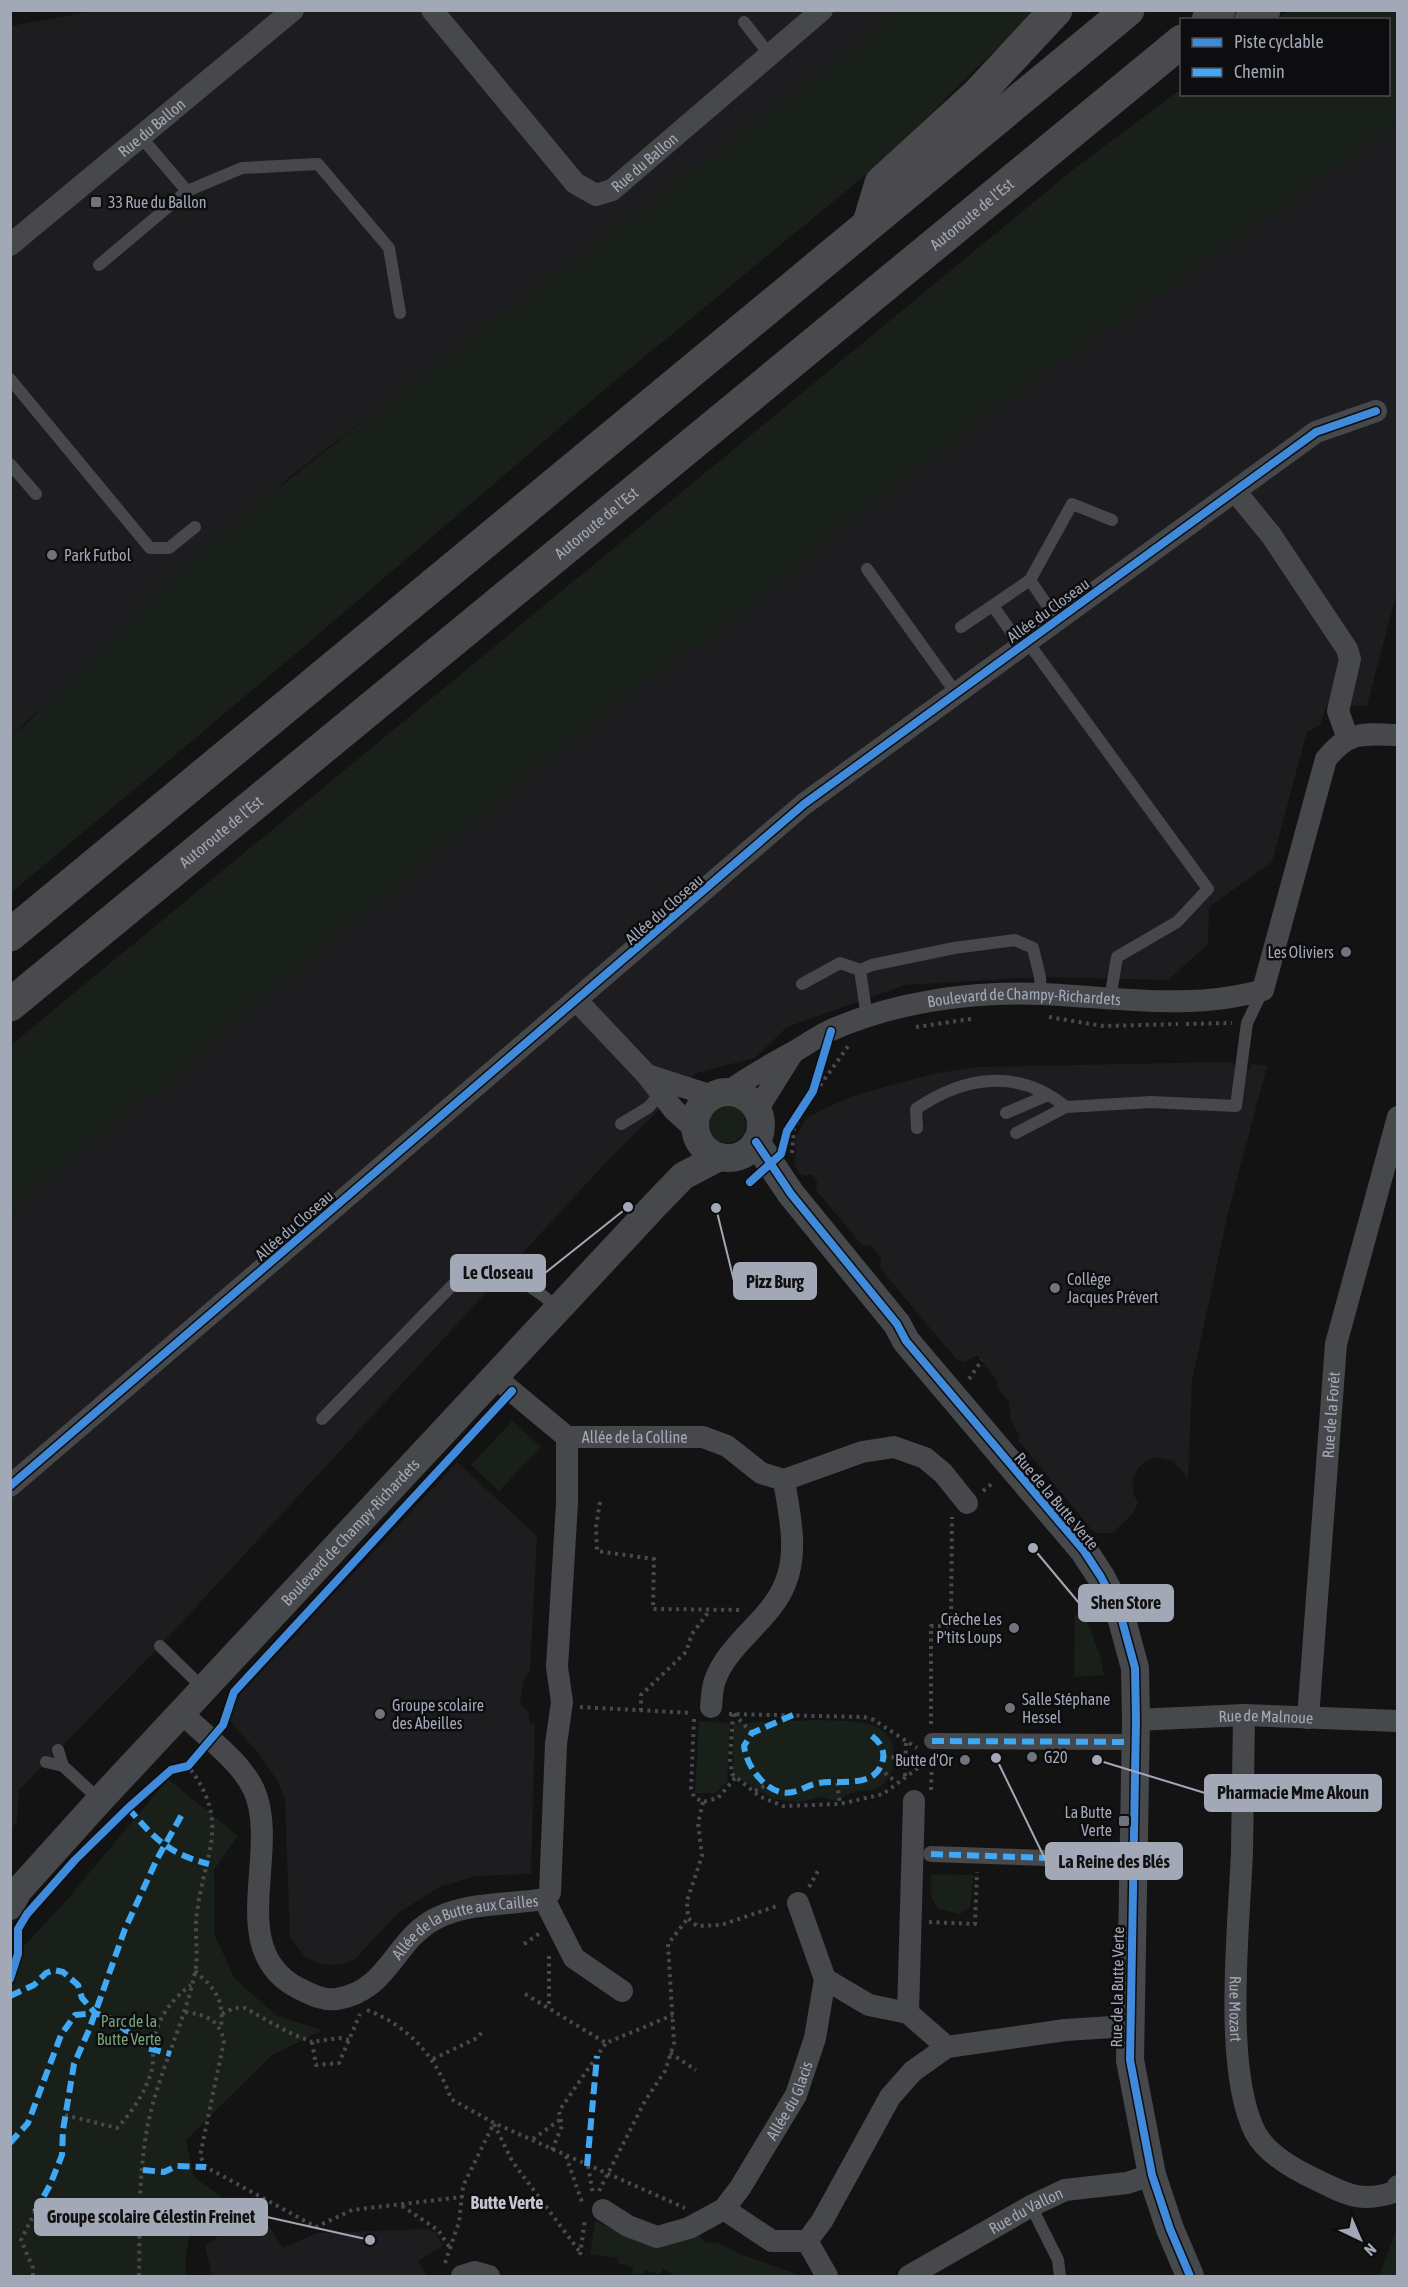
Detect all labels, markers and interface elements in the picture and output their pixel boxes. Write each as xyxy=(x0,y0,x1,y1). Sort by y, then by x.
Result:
legend xyxy=(1180,18,1390,96)
text: Piste cyclable xyxy=(1234,31,1324,52)
text: Chemin xyxy=(1234,61,1285,82)
street label: Rue du Ballon xyxy=(114,95,189,160)
street label: Rue du Ballon xyxy=(608,129,681,196)
street label: Autoroute de l’Est xyxy=(926,174,1017,254)
place label: 33 Rue du Ballon xyxy=(108,193,207,211)
marker: 33 Rue du Ballon xyxy=(89,195,103,209)
street label: Autoroute de l’Est xyxy=(551,483,642,562)
place label: Park Futbol xyxy=(64,546,132,564)
marker: Park Futbol xyxy=(45,548,59,562)
street label: Allée du Closeau xyxy=(1003,574,1093,646)
street label: Autoroute de l’Est xyxy=(175,792,266,871)
street label: Allée du Closeau xyxy=(621,870,707,948)
place label: Les Oliviers xyxy=(1268,943,1334,961)
marker: Les Oliviers xyxy=(1339,945,1353,959)
street label: Boulevard de Champy-Richardets xyxy=(926,985,1122,1010)
street label: Allée du Closeau xyxy=(251,1186,337,1264)
callout: Le Closeau xyxy=(451,1255,545,1291)
text: Le Closeau xyxy=(463,1262,533,1283)
callout: Pizz Burg xyxy=(734,1263,816,1299)
place label: Collège Jacques Prévert xyxy=(1067,1270,1159,1307)
text: Pizz Burg xyxy=(746,1271,804,1292)
marker: Collège Jacques Prévert xyxy=(1048,1281,1062,1295)
street label: Rue de la Forêt xyxy=(1318,1371,1343,1459)
street label: Allée de la Colline xyxy=(582,1428,688,1446)
street label: Rue de la Butte Verte xyxy=(1011,1449,1103,1553)
street label: Boulevard de Champy-Richardets xyxy=(277,1455,423,1609)
callout: Shen Store xyxy=(1079,1585,1173,1621)
text: Shen Store xyxy=(1091,1592,1161,1613)
place label: Crèche Les P'tits Loups xyxy=(936,1610,1002,1647)
marker: Crèche Les P'tits Loups xyxy=(1007,1621,1021,1635)
place label: Salle Stéphane Hessel xyxy=(1022,1690,1110,1726)
place label: Groupe scolaire des Abeilles xyxy=(392,1696,484,1732)
marker: Salle Stéphane Hessel xyxy=(1003,1701,1017,1715)
street label: Rue de Malnoue xyxy=(1218,1706,1314,1727)
marker: Groupe scolaire des Abeilles xyxy=(373,1707,387,1721)
place label: G20 xyxy=(1044,1748,1068,1766)
marker: G20 xyxy=(1025,1750,1039,1764)
place label: Butte d'Or xyxy=(895,1751,953,1769)
marker: Butte d'Or xyxy=(958,1753,972,1767)
callout: Pharmacie Mme Akoun xyxy=(1205,1775,1381,1811)
text: Pharmacie Mme Akoun xyxy=(1217,1782,1369,1803)
place label: La Butte Verte xyxy=(1065,1803,1112,1839)
marker: La Butte Verte xyxy=(1117,1814,1131,1828)
callout: La Reine des Blés xyxy=(1046,1843,1182,1879)
text: La Reine des Blés xyxy=(1058,1851,1170,1872)
street label: Allée de la Butte aux Cailles xyxy=(388,1891,540,1963)
street label: Rue de la Butte Verte xyxy=(1107,1926,1127,2048)
street label: Rue Mozart xyxy=(1226,1976,1245,2043)
park label: Parc de la Butte Verte xyxy=(97,2012,161,2048)
street label: Allée du Glacis xyxy=(762,2058,816,2143)
street label: Rue du Vallon xyxy=(986,2183,1066,2237)
district label: Butte Verte xyxy=(471,2192,543,2213)
callout: Groupe scolaire Célestin Freinet xyxy=(35,2199,267,2235)
text: Groupe scolaire Célestin Freinet xyxy=(47,2206,256,2227)
north arrow xyxy=(1330,2209,1390,2269)
text: N xyxy=(1361,2240,1380,2260)

